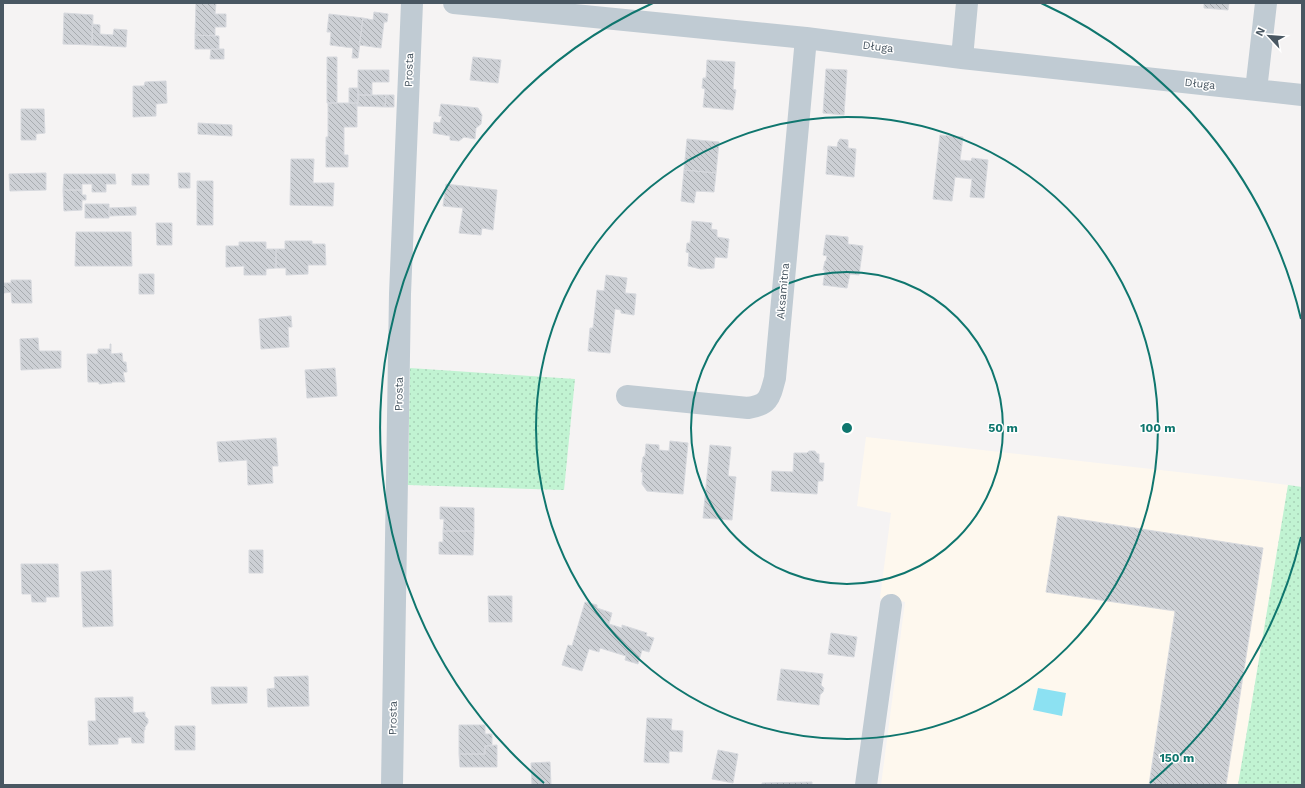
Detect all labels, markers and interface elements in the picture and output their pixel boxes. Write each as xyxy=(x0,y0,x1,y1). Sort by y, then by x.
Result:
north arrow xyxy=(1249,16,1289,56)
text: N xyxy=(1253,25,1268,38)
street label: Długa xyxy=(862,39,894,55)
street label: Prosta xyxy=(402,53,416,87)
street label: Długa xyxy=(1184,76,1216,92)
street label: Aksamitna xyxy=(774,262,792,320)
street label: Prosta xyxy=(392,377,406,411)
centre of rings xyxy=(840,421,854,435)
text: 50 m xyxy=(988,421,1018,435)
text: 100 m xyxy=(1140,421,1176,435)
street label: Prosta xyxy=(386,701,400,735)
text: 150 m xyxy=(1160,751,1194,765)

